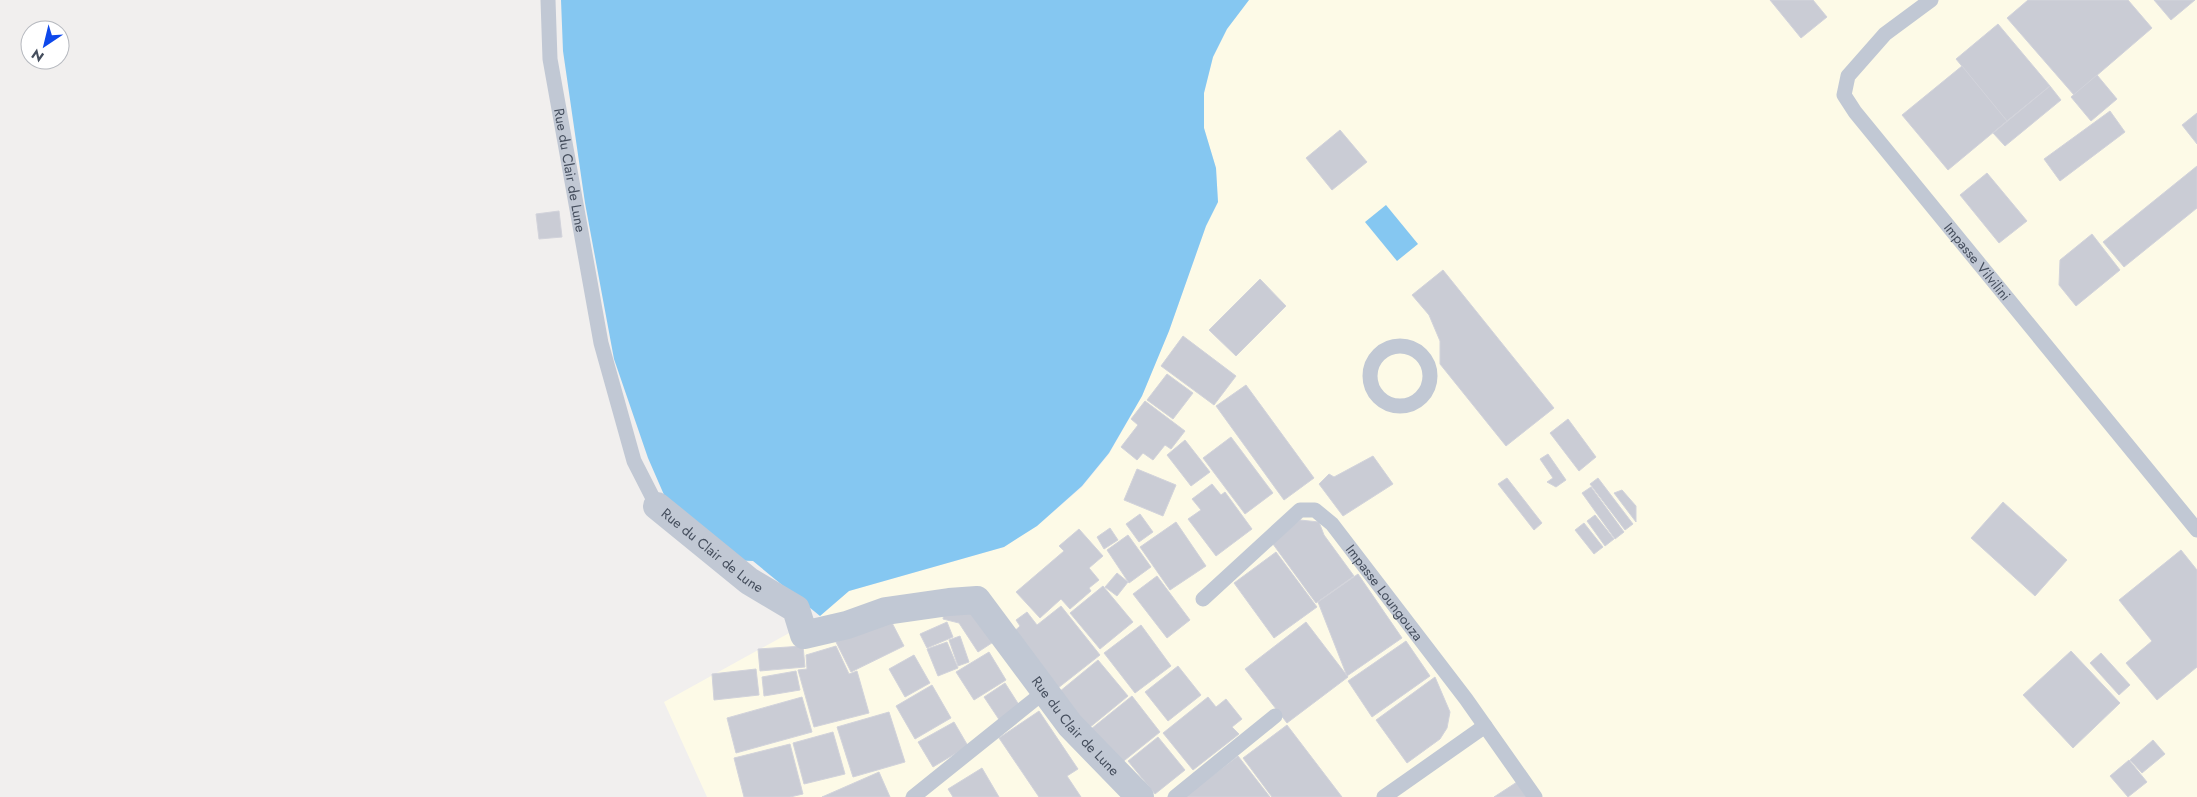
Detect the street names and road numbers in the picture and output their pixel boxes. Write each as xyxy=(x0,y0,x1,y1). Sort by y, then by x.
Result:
street label: Rue du Clair de Lune xyxy=(549,107,591,234)
street label: Impasse Vilvilini xyxy=(1939,218,2015,305)
street label: Rue du Clair de Lune xyxy=(657,503,767,597)
street label: Impasse Loungouza xyxy=(1341,540,1428,645)
street label: Rue du Clair de Lune xyxy=(1027,672,1124,780)

